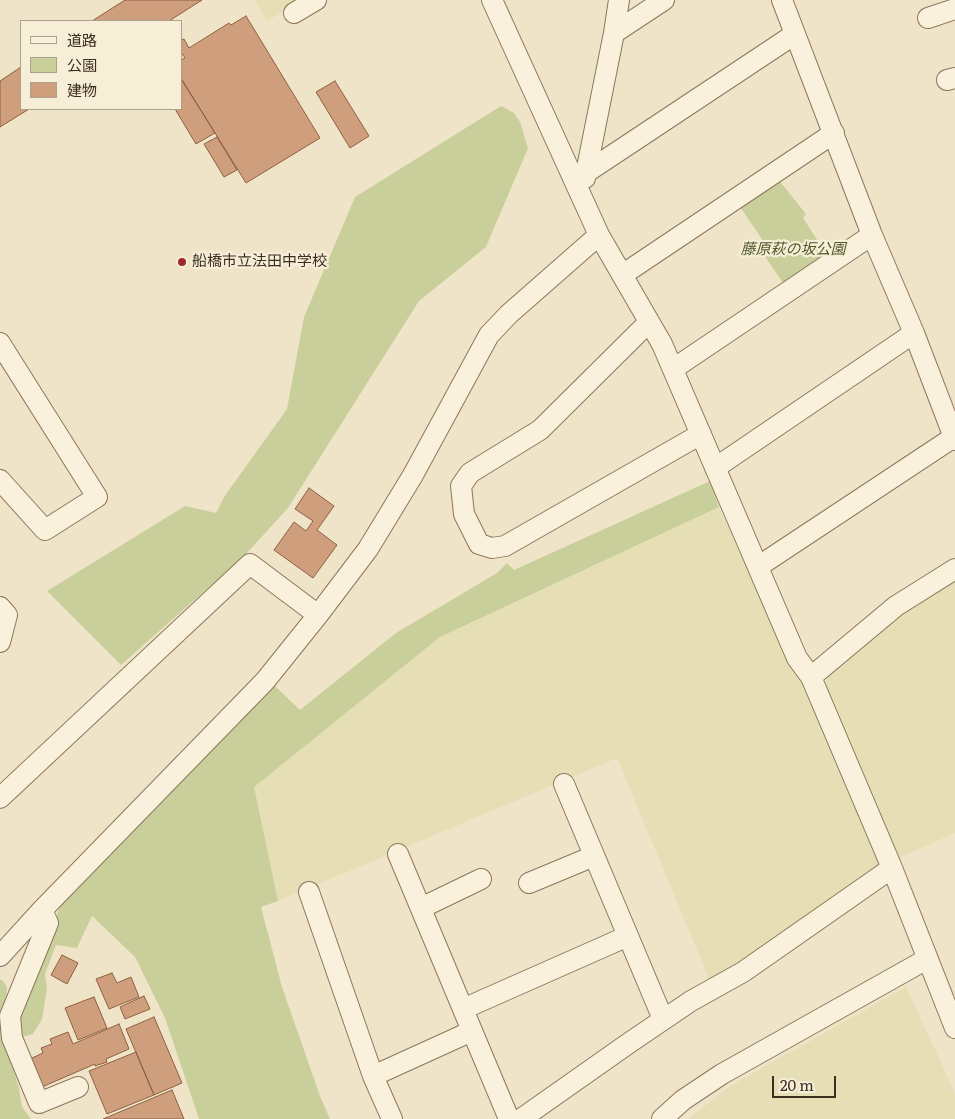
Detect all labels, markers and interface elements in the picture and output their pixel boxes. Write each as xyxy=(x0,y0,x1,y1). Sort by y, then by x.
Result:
legend xyxy=(20,20,182,110)
text: 道路 xyxy=(67,28,97,51)
text: 公園 xyxy=(67,53,97,76)
text: 建物 xyxy=(67,78,97,101)
park label: 藤原萩の坂公園 xyxy=(741,241,845,259)
place label: 船橋市立法田中学校 xyxy=(192,253,327,271)
marker: 船橋市立法田中学校 xyxy=(176,256,188,268)
scale bar xyxy=(775,1066,839,1098)
text: 20 m xyxy=(780,1073,814,1096)

